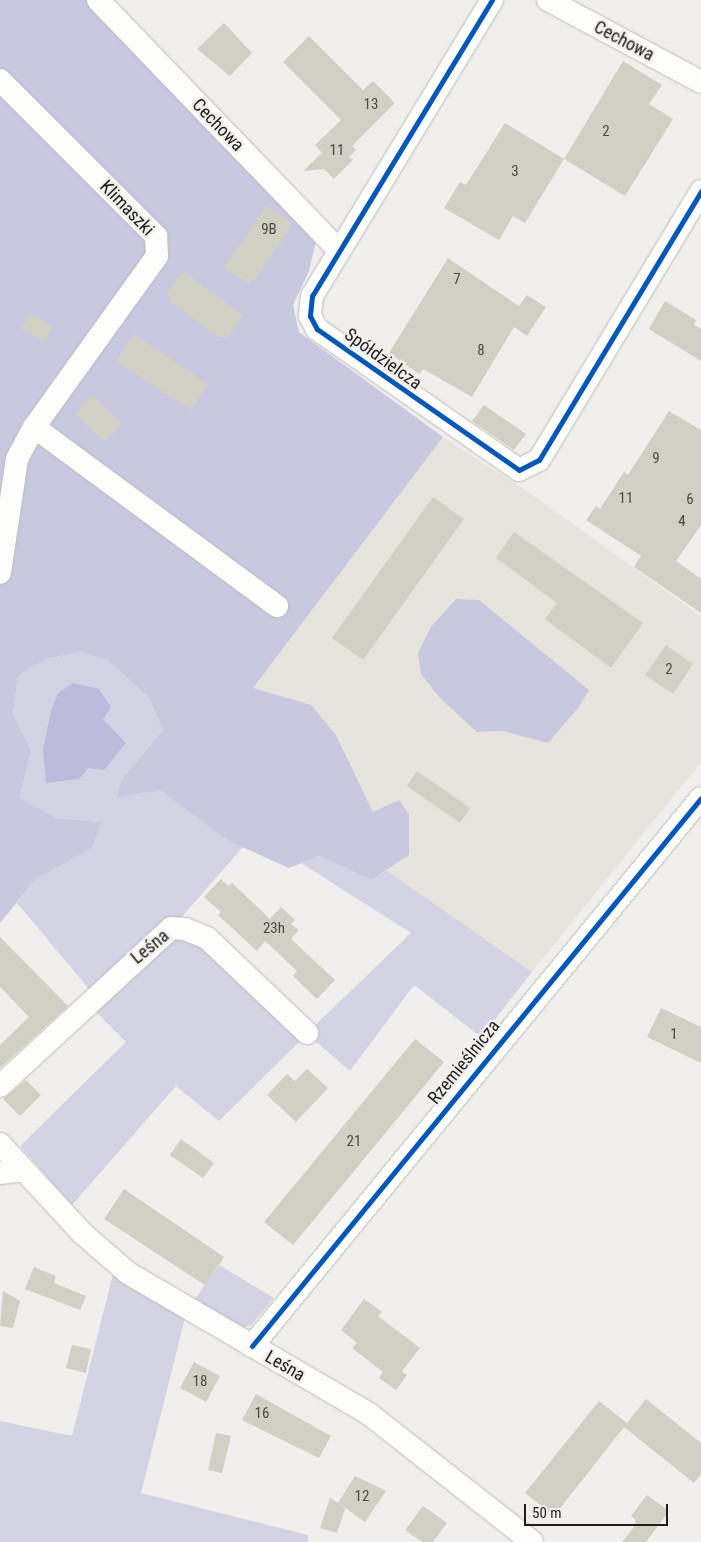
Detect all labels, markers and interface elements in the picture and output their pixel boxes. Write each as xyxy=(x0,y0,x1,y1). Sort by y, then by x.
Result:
street label: Cechowa xyxy=(590,16,658,66)
street label: Cechowa xyxy=(188,94,248,156)
house number: 13 xyxy=(364,96,378,114)
house number: 2 xyxy=(602,123,610,141)
house number: 11 xyxy=(330,142,344,160)
house number: 3 xyxy=(511,163,519,181)
street label: Klimaszki xyxy=(95,176,159,240)
house number: 9B xyxy=(261,221,277,239)
house number: 7 xyxy=(453,271,461,289)
street label: Spółdzielcza xyxy=(340,324,426,394)
house number: 8 xyxy=(477,342,485,360)
house number: 9 xyxy=(652,450,660,468)
house number: 11 xyxy=(619,490,633,508)
house number: 6 xyxy=(686,491,694,509)
house number: 4 xyxy=(678,513,686,531)
house number: 2 xyxy=(665,661,673,679)
house number: 23h xyxy=(263,920,285,938)
street label: Leśna xyxy=(127,925,173,969)
street label: Rzemieślnicza xyxy=(424,1016,504,1108)
house number: 1 xyxy=(670,1026,678,1044)
house number: 21 xyxy=(347,1133,361,1151)
street label: Leśna xyxy=(261,1346,309,1386)
house number: 18 xyxy=(193,1373,207,1391)
house number: 16 xyxy=(255,1405,269,1423)
house number: 12 xyxy=(355,1488,369,1506)
scale bar xyxy=(526,1494,670,1526)
text: 50 m xyxy=(532,1504,562,1522)

